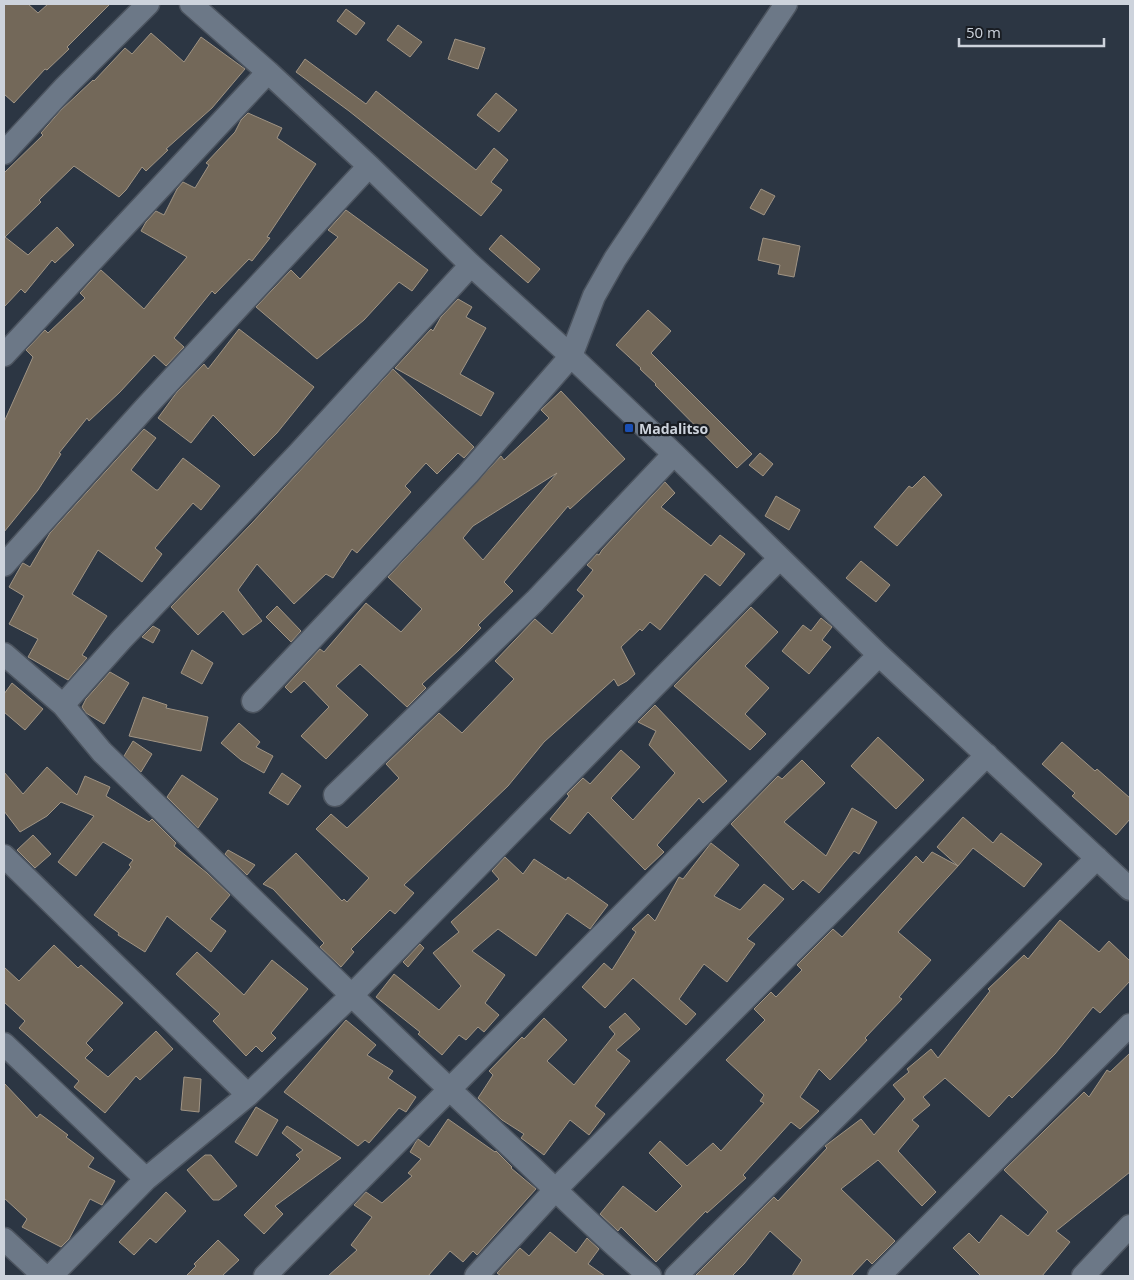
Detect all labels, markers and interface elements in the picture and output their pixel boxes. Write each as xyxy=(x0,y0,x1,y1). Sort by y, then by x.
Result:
scale bar xyxy=(959,15,1104,47)
text: 50 m xyxy=(966,22,1001,42)
place label: Madalitso xyxy=(639,419,709,438)
marker: Madalitso xyxy=(623,422,635,434)

